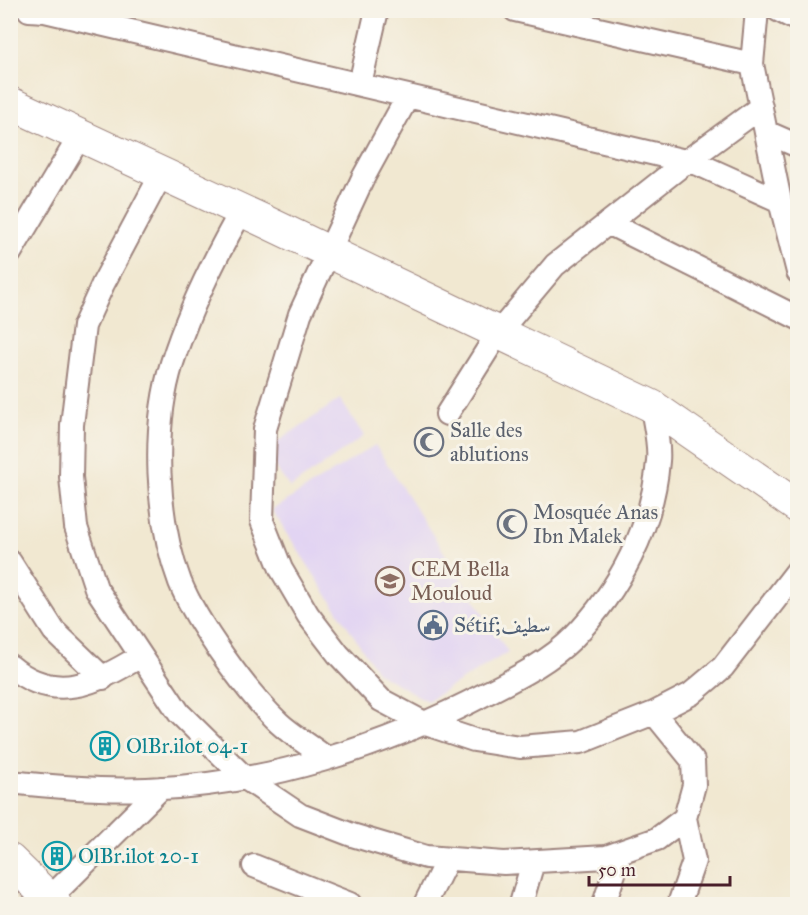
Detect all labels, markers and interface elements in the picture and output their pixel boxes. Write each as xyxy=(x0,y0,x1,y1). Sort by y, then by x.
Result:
place label: Salle des ablutions xyxy=(450,417,529,467)
mosque icon: Salle des ablutions xyxy=(413,426,445,458)
place label: Mosquée Anas Ibn Malek xyxy=(533,499,658,549)
mosque icon: Mosquée Anas Ibn Malek xyxy=(496,508,528,540)
place label: CEM Bella Mouloud xyxy=(411,556,510,606)
school or university icon: CEM Bella Mouloud xyxy=(374,565,406,597)
public building icon: Sétif;سطيف xyxy=(417,609,449,641)
place label: Sétif;سطيف xyxy=(454,612,551,638)
building icon: OlBr.ilot 04-1 xyxy=(89,730,121,762)
place label: OlBr.ilot 04-1 xyxy=(126,733,248,759)
building icon: OlBr.ilot 20-1 xyxy=(41,840,73,872)
place label: OlBr.ilot 20-1 xyxy=(78,843,199,869)
scale bar xyxy=(589,849,730,887)
text: 50 m xyxy=(598,859,636,881)

